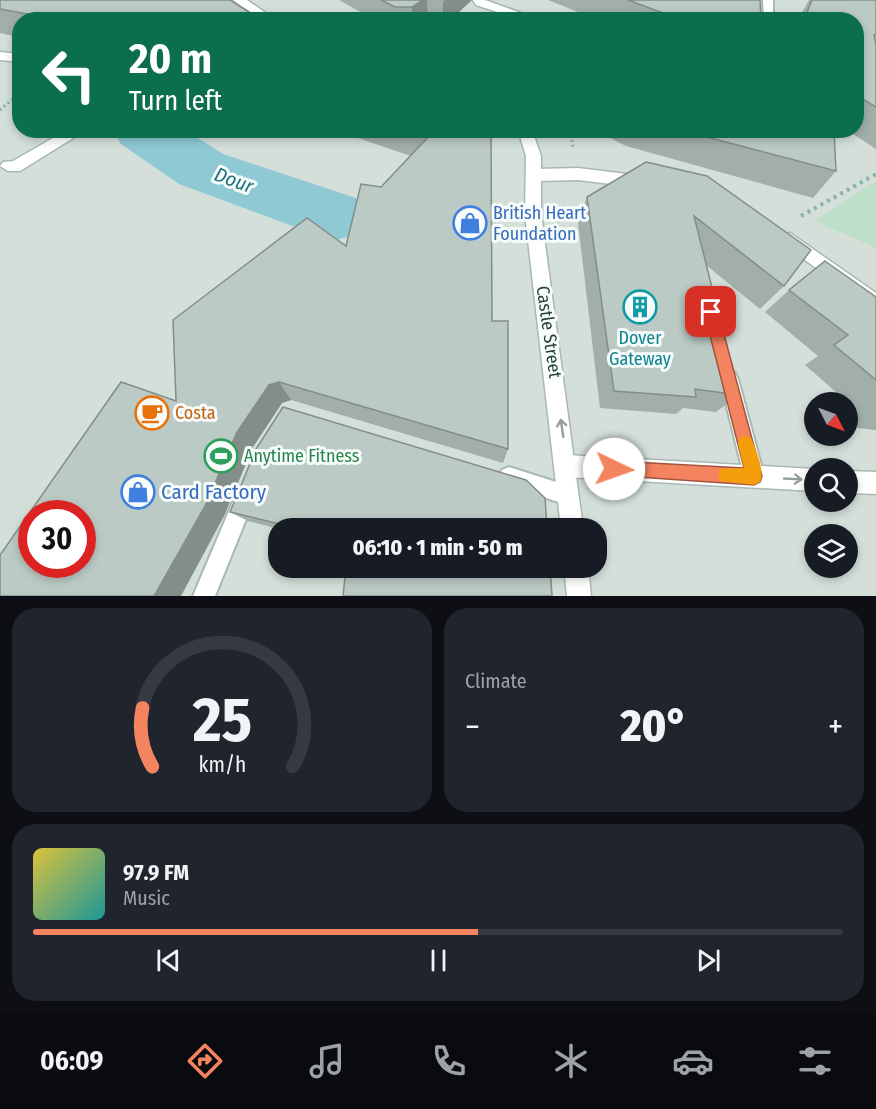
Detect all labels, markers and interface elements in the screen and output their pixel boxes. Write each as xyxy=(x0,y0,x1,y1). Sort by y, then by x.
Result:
text: 20 m xyxy=(129,34,212,84)
icon: left xyxy=(30,36,108,114)
text: Turn left xyxy=(129,85,222,117)
water label: Dour xyxy=(211,162,258,198)
place label: British Heart Foundation xyxy=(493,202,586,245)
shop icon: British Heart Foundation xyxy=(452,205,488,241)
street label: Castle Street xyxy=(532,284,566,380)
pin xyxy=(685,286,736,337)
building icon: Dover Gateway xyxy=(622,289,658,325)
icon: arrive xyxy=(694,295,727,328)
place label: Dover Gateway xyxy=(609,327,671,370)
north arrow xyxy=(804,392,858,446)
map controls xyxy=(804,392,858,578)
cafe icon: Costa xyxy=(134,395,170,431)
place label: Costa xyxy=(175,402,216,424)
one-way arrow xyxy=(556,419,567,438)
position arrow xyxy=(582,437,646,501)
sports icon: Anytime Fitness xyxy=(203,438,239,474)
place label: Anytime Fitness xyxy=(244,445,360,467)
button: search xyxy=(804,458,858,512)
one-way arrow xyxy=(782,473,802,484)
shop icon: Card Factory xyxy=(120,474,156,510)
place label: Card Factory xyxy=(161,479,267,505)
speed limit sign: 30 xyxy=(18,500,96,578)
button: layers xyxy=(804,524,858,578)
text: 06:10 · 1 min · 50 m xyxy=(353,534,522,561)
text: Climate xyxy=(465,669,527,693)
text: 25 xyxy=(191,683,252,758)
text: 20° xyxy=(620,699,687,753)
text: − xyxy=(465,707,480,747)
text: + xyxy=(828,707,843,747)
text: km/h xyxy=(198,752,246,778)
text: 97.9 FM xyxy=(123,859,189,886)
text: Music xyxy=(123,886,170,910)
icon: previous xyxy=(152,944,185,977)
icon: pause xyxy=(422,944,455,977)
icon: next xyxy=(692,944,725,977)
icon: directions xyxy=(184,1040,226,1082)
icon: music xyxy=(306,1040,348,1082)
icon: phone xyxy=(428,1040,470,1082)
icon: climate xyxy=(550,1040,592,1082)
icon: car xyxy=(672,1040,714,1082)
icon: filters xyxy=(794,1040,836,1082)
text: 06:09 xyxy=(40,1045,104,1077)

